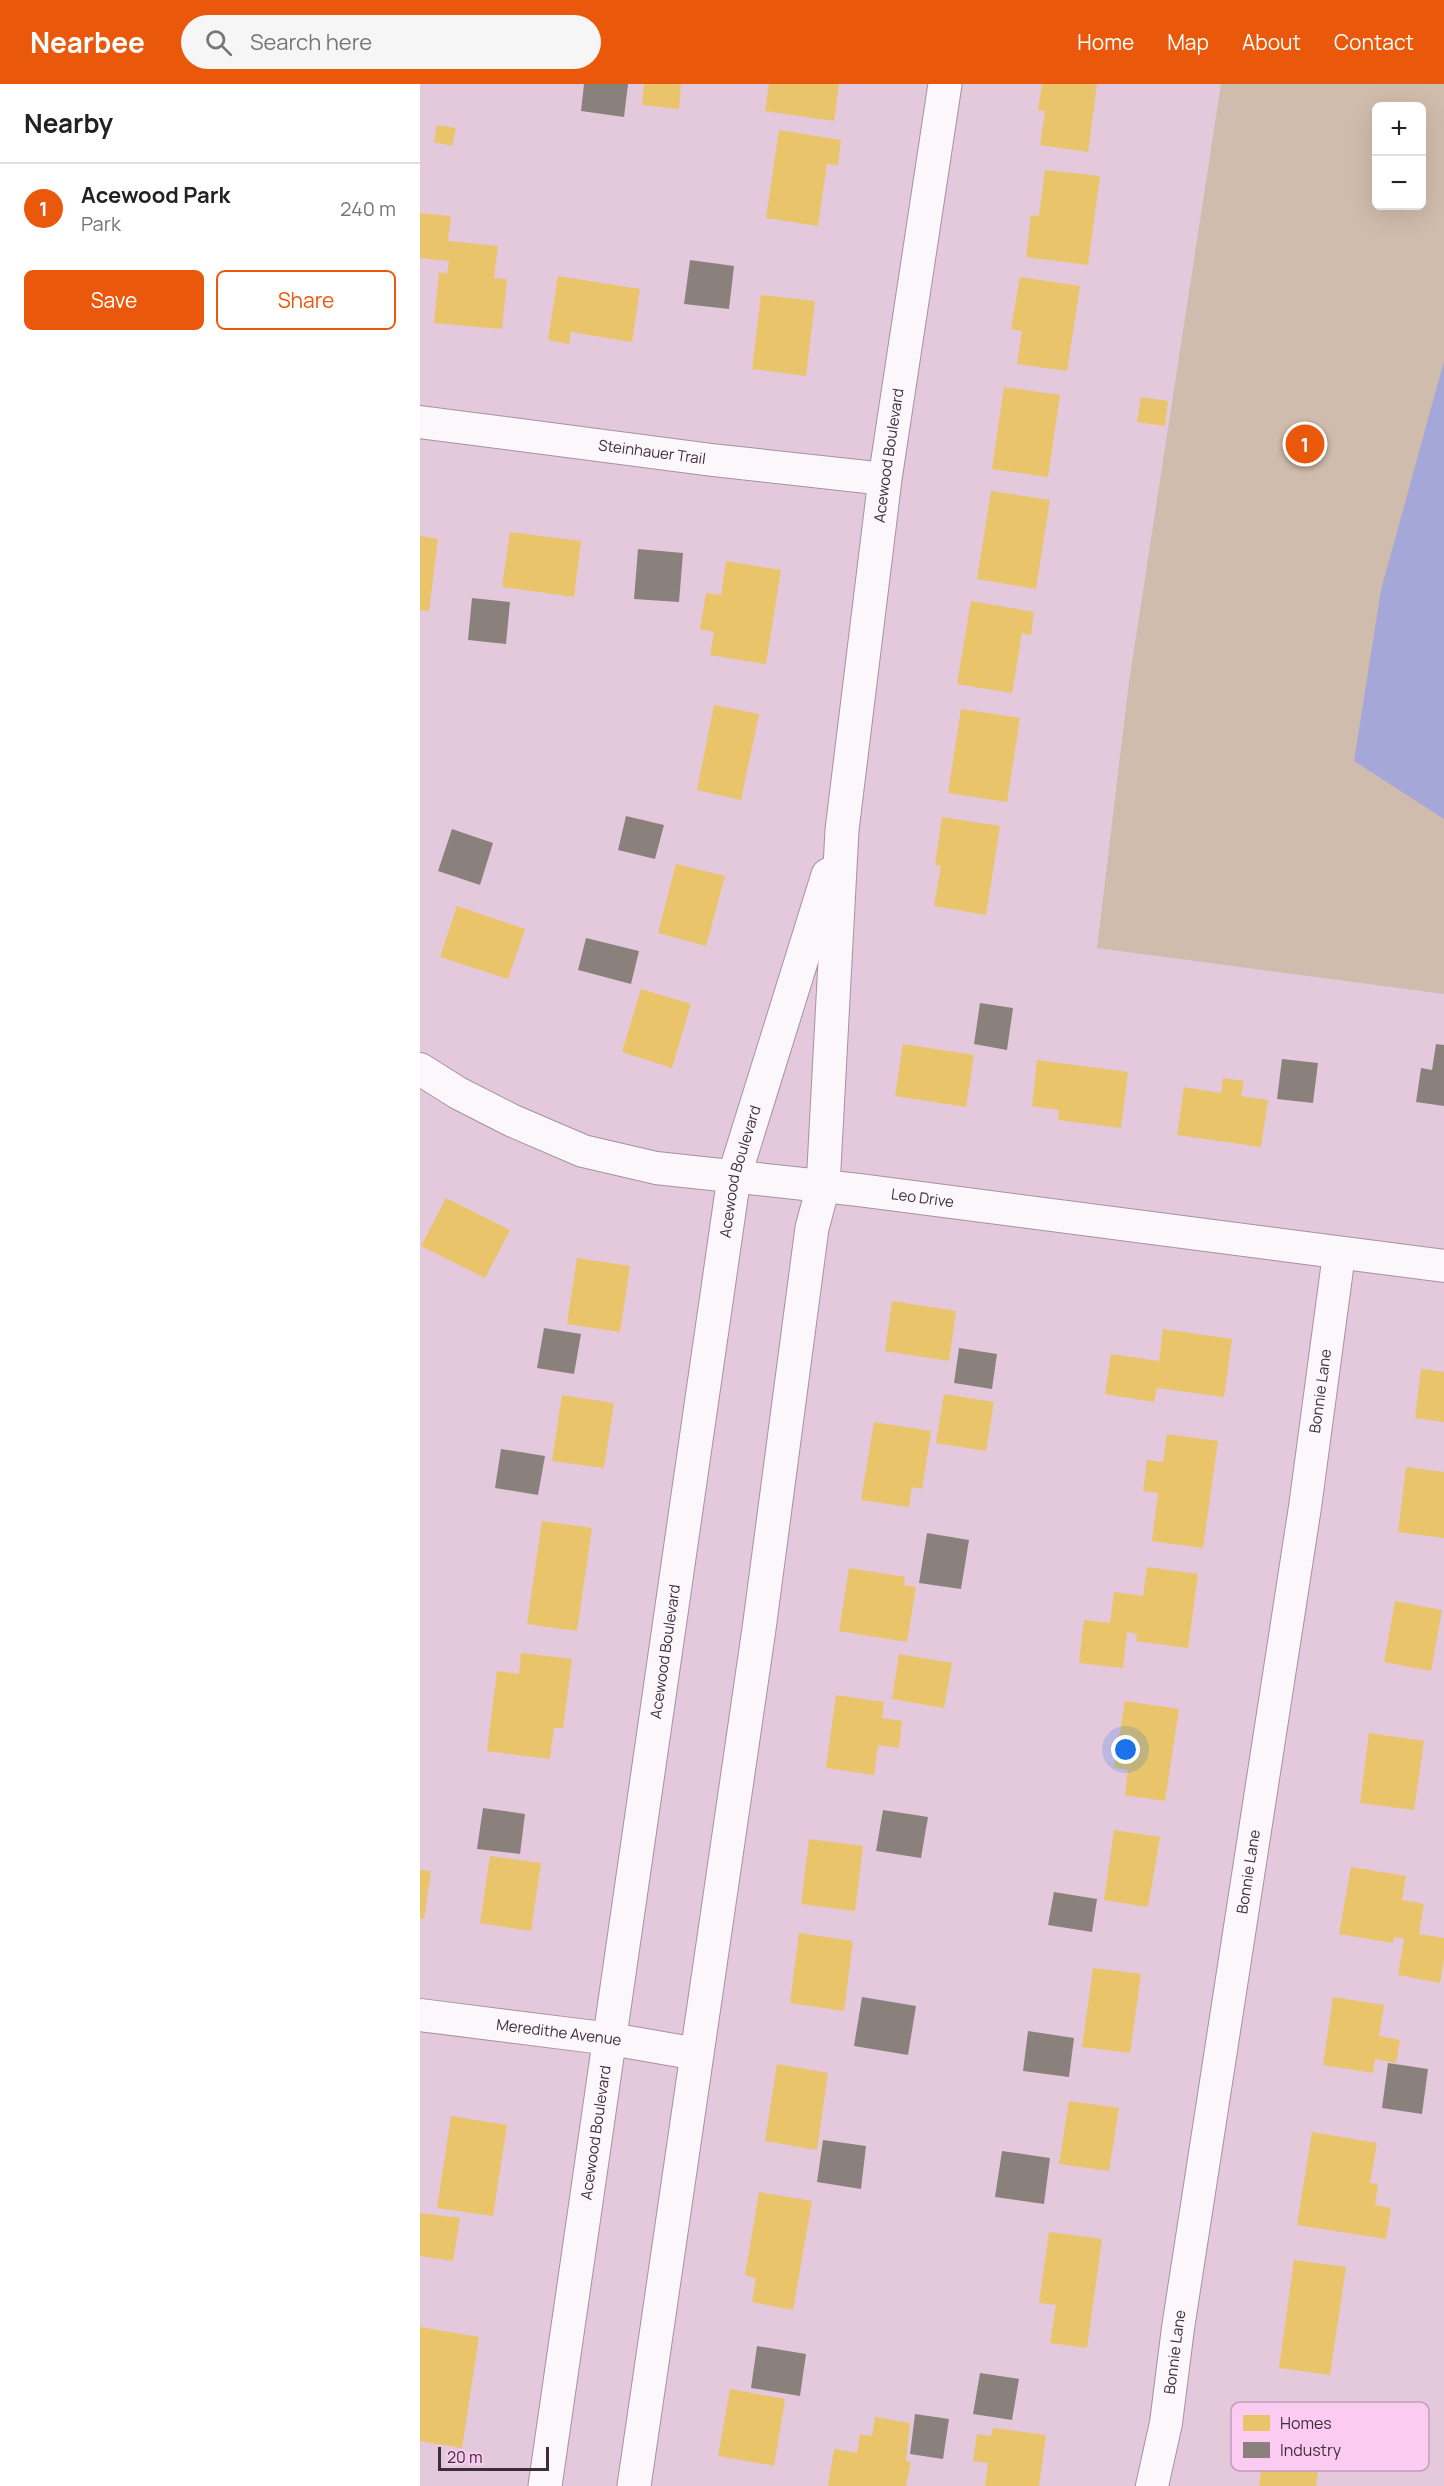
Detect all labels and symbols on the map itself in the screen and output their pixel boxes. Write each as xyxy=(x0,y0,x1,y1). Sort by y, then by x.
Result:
street label: Acewood Boulevard xyxy=(869,387,909,524)
pin: 1 xyxy=(1286,422,1324,466)
street label: Steinhauer Trail xyxy=(597,434,707,469)
street label: Acewood Boulevard xyxy=(714,1103,766,1239)
street label: Leo Drive xyxy=(890,1183,956,1212)
street label: Bonnie Lane xyxy=(1304,1347,1336,1434)
street label: Acewood Boulevard xyxy=(645,1583,685,1720)
your location xyxy=(1111,1735,1140,1764)
street label: Bonnie Lane xyxy=(1231,1828,1265,1915)
street label: Meredithe Avenue xyxy=(495,2014,623,2051)
street label: Acewood Boulevard xyxy=(575,2064,616,2201)
street label: Bonnie Lane xyxy=(1159,2308,1191,2395)
legend xyxy=(1231,2402,1429,2471)
text: Homes xyxy=(1280,2412,1332,2434)
text: Industry xyxy=(1280,2439,1342,2461)
scale bar xyxy=(438,2444,549,2472)

